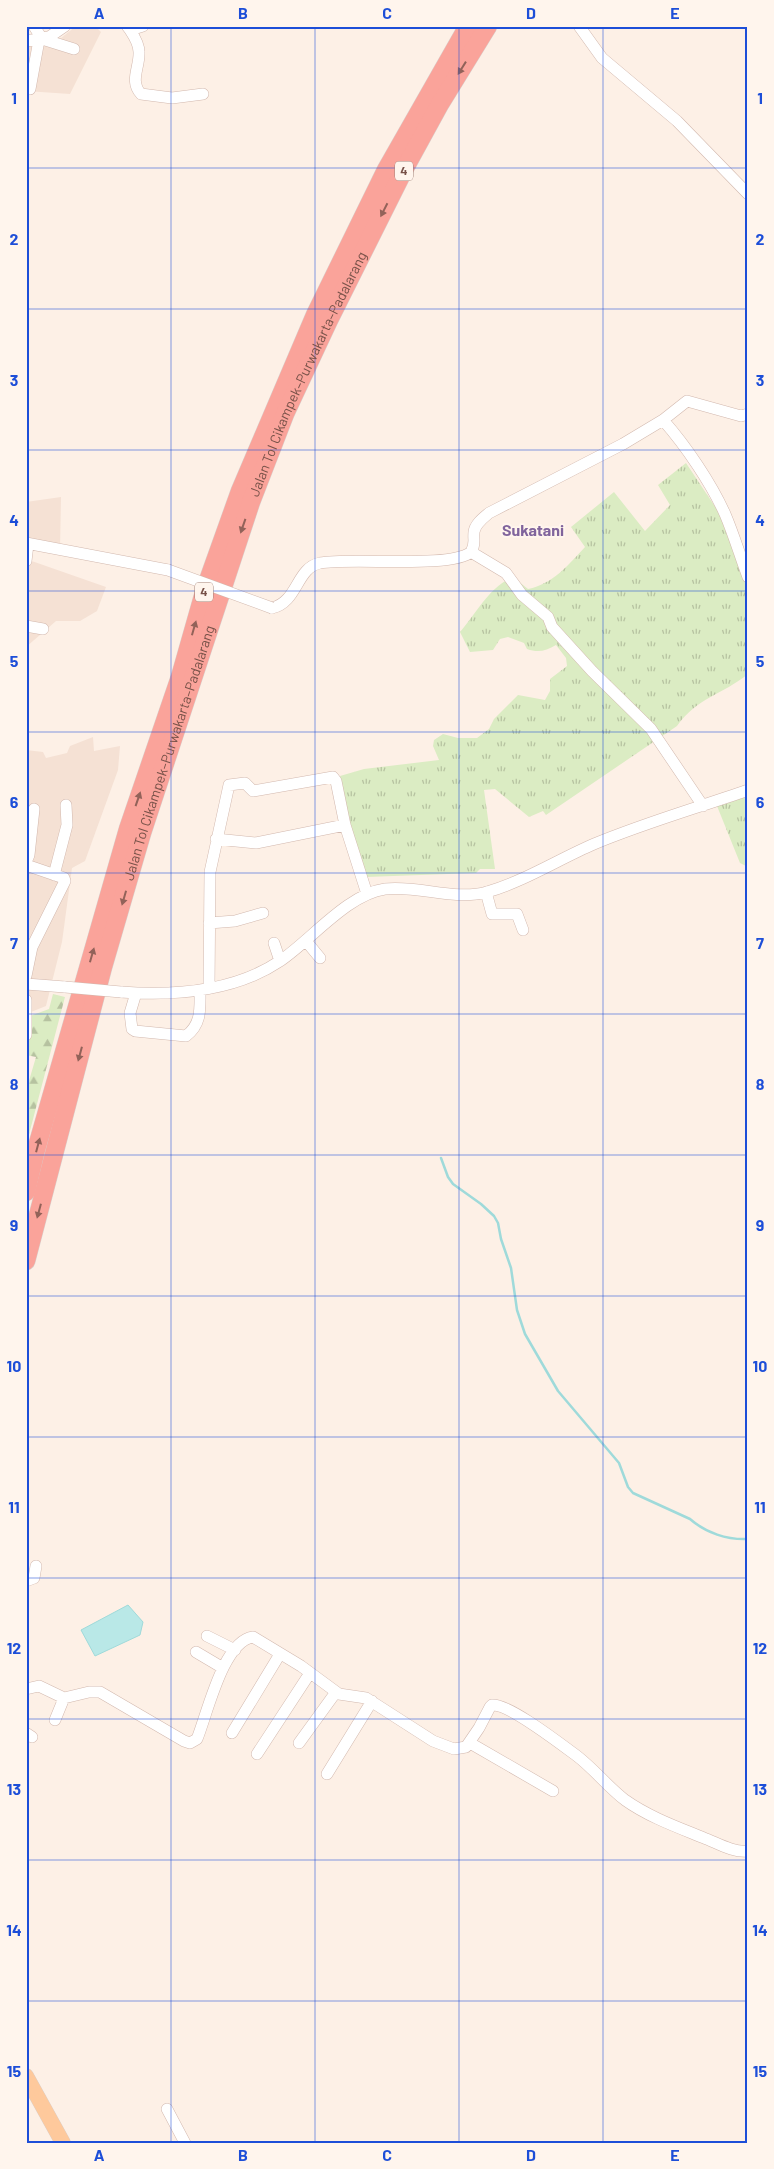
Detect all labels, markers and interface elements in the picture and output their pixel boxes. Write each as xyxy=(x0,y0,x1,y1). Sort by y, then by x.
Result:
text: A xyxy=(94,3,105,22)
text: B xyxy=(238,3,248,22)
text: C xyxy=(382,3,392,22)
text: D xyxy=(526,3,536,22)
text: E xyxy=(670,3,680,22)
one-way arrow xyxy=(458,61,467,74)
text: 1 xyxy=(11,88,17,107)
text: 1 xyxy=(757,88,763,107)
road number: 4 xyxy=(395,162,413,180)
one-way arrow xyxy=(380,203,388,217)
text: 2 xyxy=(10,229,19,248)
text: 2 xyxy=(756,229,765,248)
street label: Jalan Tol Cikampek–Purwakarta–Padalarang xyxy=(245,249,370,499)
text: 3 xyxy=(10,370,18,389)
text: 3 xyxy=(756,370,764,389)
text: 4 xyxy=(9,510,19,529)
text: 4 xyxy=(755,510,765,529)
one-way arrow xyxy=(239,519,246,534)
district label: Sukatani xyxy=(502,520,564,539)
road number: 4 xyxy=(195,582,213,602)
one-way arrow xyxy=(190,620,198,635)
street label: Jalan Tol Cikampek–Purwakarta–Padalarang xyxy=(120,623,218,882)
text: 5 xyxy=(10,651,19,670)
text: 5 xyxy=(756,651,765,670)
one-way arrow xyxy=(134,791,142,806)
text: 6 xyxy=(10,792,19,811)
text: 6 xyxy=(756,792,765,811)
one-way arrow xyxy=(119,890,127,905)
text: 7 xyxy=(10,933,18,952)
text: 7 xyxy=(756,933,764,952)
one-way arrow xyxy=(88,947,96,962)
one-way arrow xyxy=(76,1047,84,1062)
text: 8 xyxy=(10,1074,19,1093)
text: 8 xyxy=(756,1074,765,1093)
one-way arrow xyxy=(34,1137,42,1152)
one-way arrow xyxy=(35,1204,43,1219)
text: 9 xyxy=(10,1215,18,1234)
text: 9 xyxy=(756,1215,764,1234)
text: 10 xyxy=(7,1356,21,1375)
text: 10 xyxy=(753,1356,767,1375)
text: 11 xyxy=(8,1497,20,1516)
text: 11 xyxy=(754,1497,766,1516)
text: 12 xyxy=(7,1638,21,1657)
text: 12 xyxy=(753,1638,767,1657)
text: 13 xyxy=(7,1779,21,1798)
text: 13 xyxy=(753,1779,767,1798)
text: 14 xyxy=(6,1920,22,1939)
text: 14 xyxy=(752,1920,768,1939)
text: 15 xyxy=(7,2061,22,2080)
text: 15 xyxy=(753,2061,768,2080)
text: A xyxy=(94,2145,105,2164)
text: B xyxy=(238,2145,248,2164)
text: C xyxy=(382,2145,392,2164)
text: D xyxy=(526,2145,536,2164)
text: E xyxy=(670,2145,680,2164)

